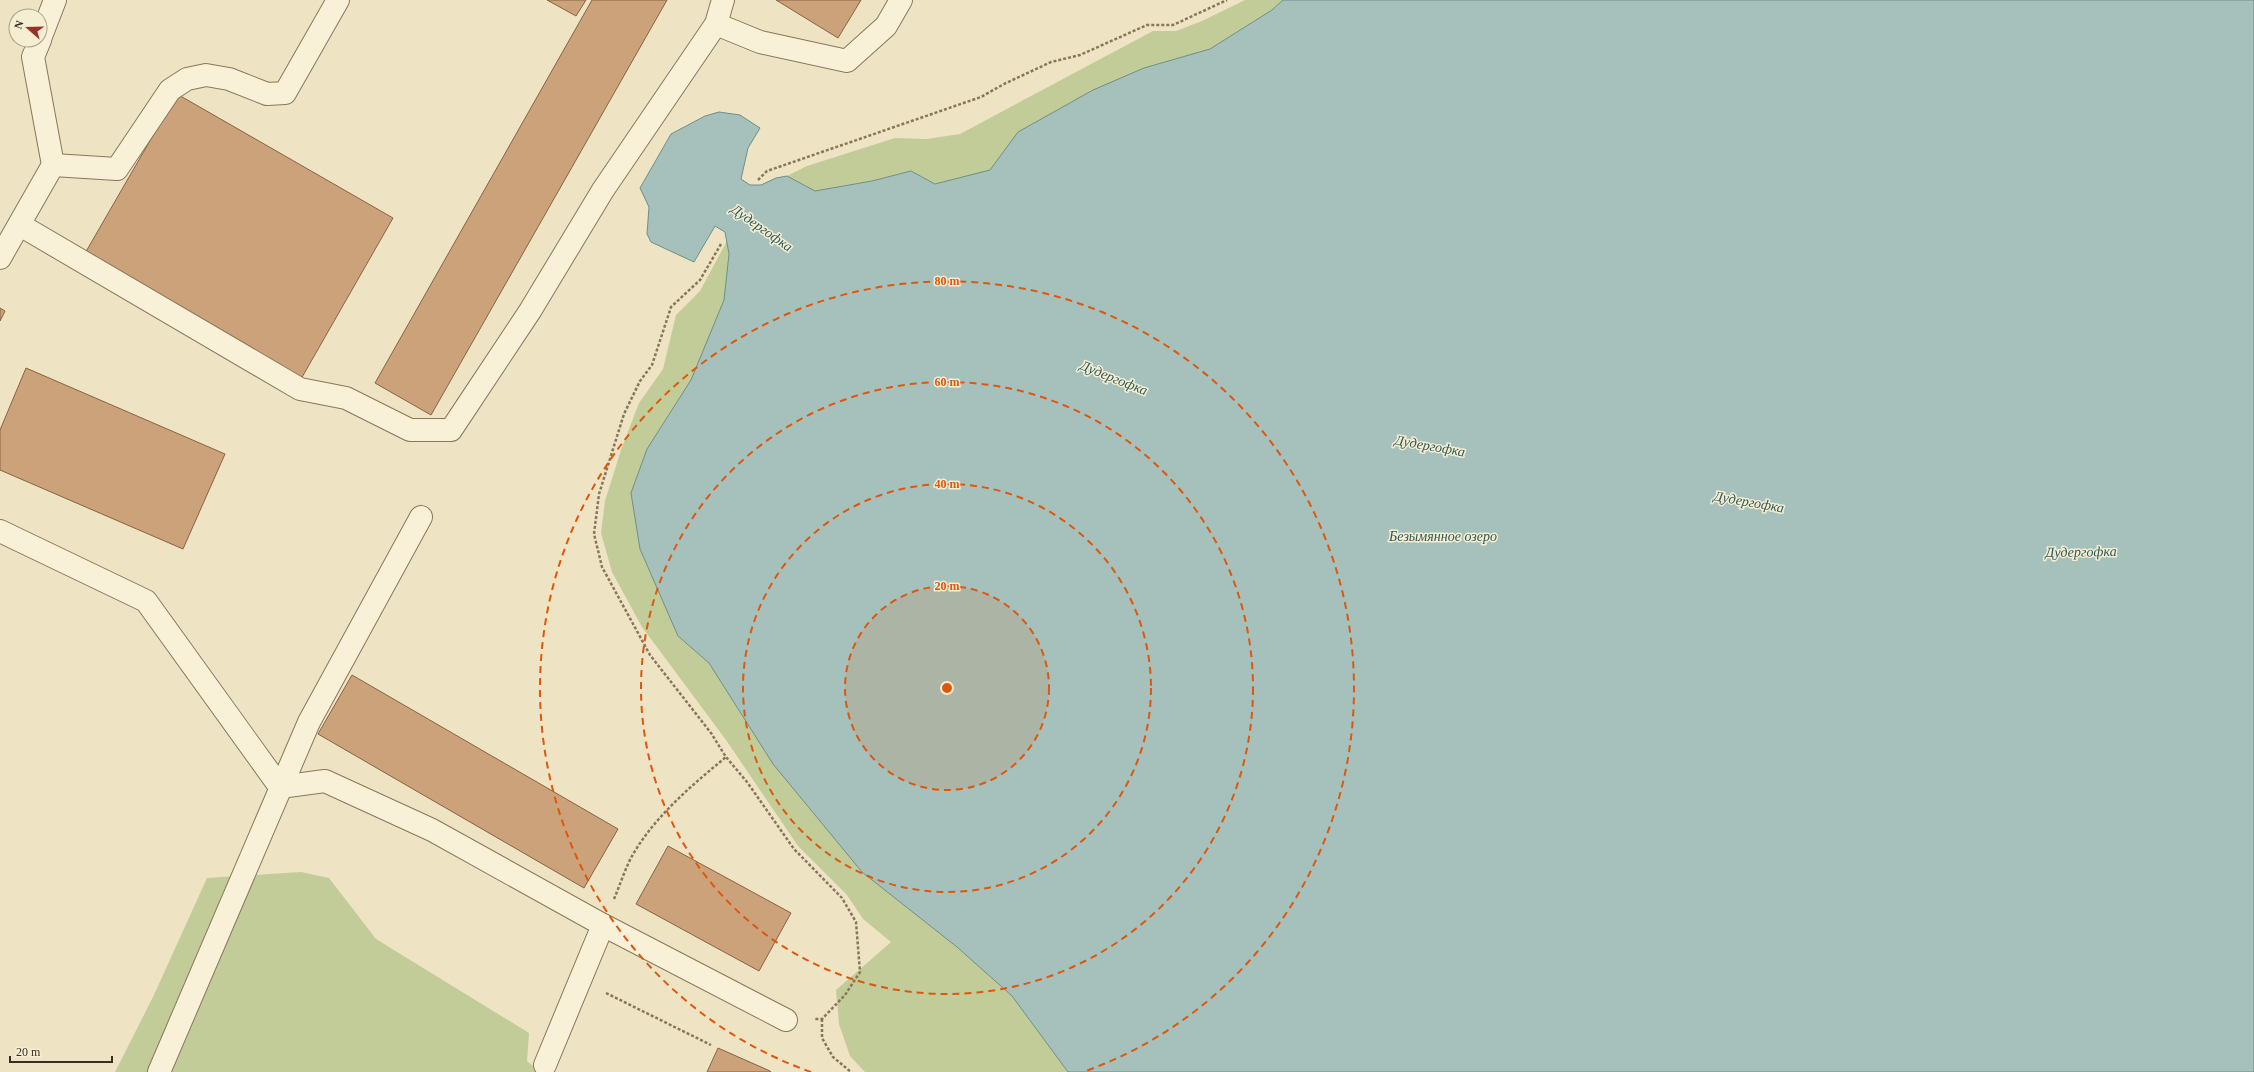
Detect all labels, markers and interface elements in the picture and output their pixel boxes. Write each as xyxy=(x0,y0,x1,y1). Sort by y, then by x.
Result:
north arrow xyxy=(8,8,48,48)
text: N xyxy=(12,19,26,30)
water label: Дудергофка xyxy=(727,200,795,255)
text: 80 m xyxy=(935,274,960,288)
water label: Дудергофка xyxy=(1076,357,1150,398)
text: 60 m xyxy=(935,375,960,389)
water label: Дудергофка xyxy=(1392,432,1466,460)
text: 40 m xyxy=(935,477,960,491)
water label: Дудергофка xyxy=(1711,488,1785,516)
water label: Безымянное озеро xyxy=(1388,529,1497,544)
water label: Дудергофка xyxy=(2043,544,2117,560)
text: 20 m xyxy=(935,579,960,593)
centre of rings xyxy=(940,681,954,695)
scale bar xyxy=(10,1038,112,1064)
text: 20 m xyxy=(16,1045,41,1059)

